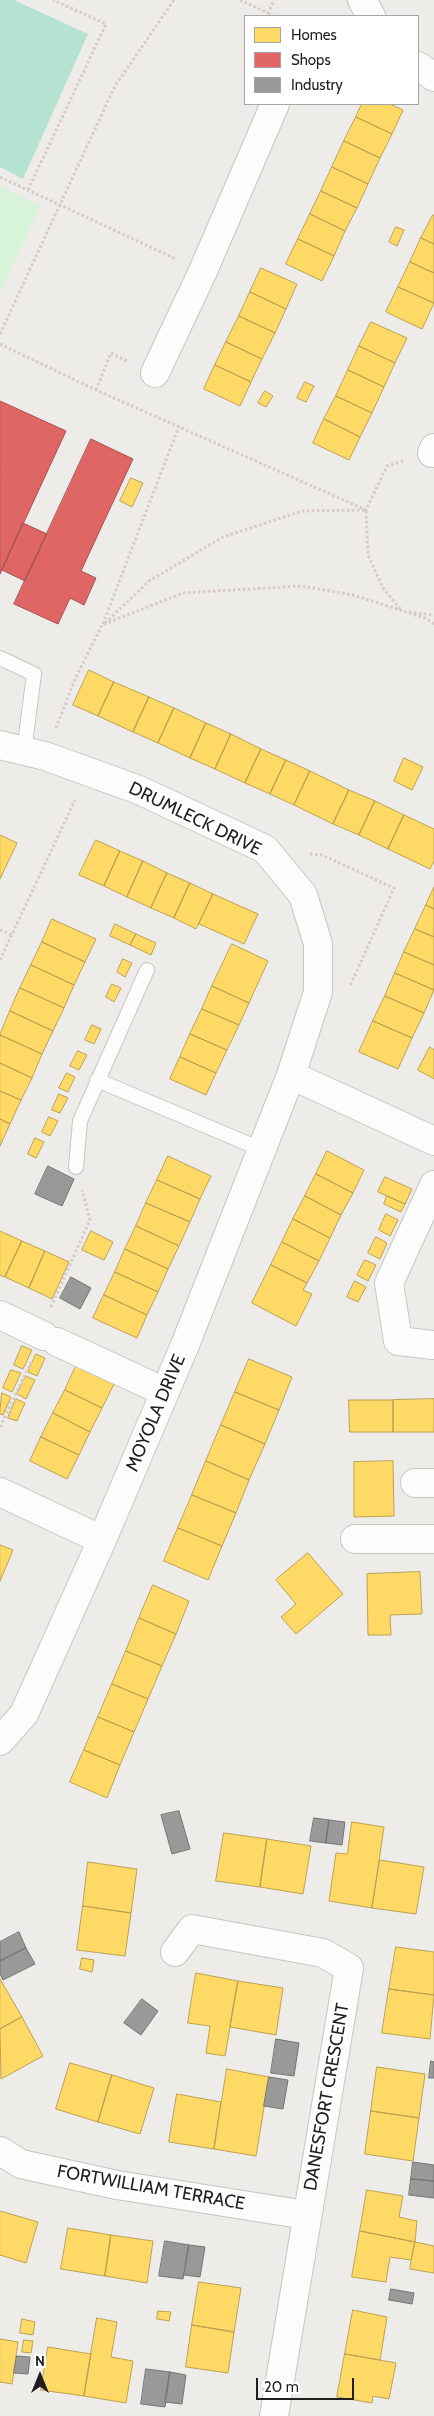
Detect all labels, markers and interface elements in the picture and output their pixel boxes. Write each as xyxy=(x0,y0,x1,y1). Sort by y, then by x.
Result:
legend xyxy=(244,15,419,105)
text: Homes xyxy=(291,26,337,44)
text: Shops xyxy=(291,51,331,69)
text: Industry xyxy=(291,76,343,94)
street label: DRUMLECK DRIVE xyxy=(125,778,265,860)
street label: MOYOLA DRIVE xyxy=(122,1351,190,1475)
street label: DANESFORT CRESCENT xyxy=(300,2001,354,2193)
street label: FORTWILLIAM TERRACE xyxy=(55,2161,247,2215)
north arrow xyxy=(15,2351,65,2401)
text: N xyxy=(35,2352,45,2370)
scale bar xyxy=(259,2368,356,2400)
text: 20 m xyxy=(264,2378,299,2396)

